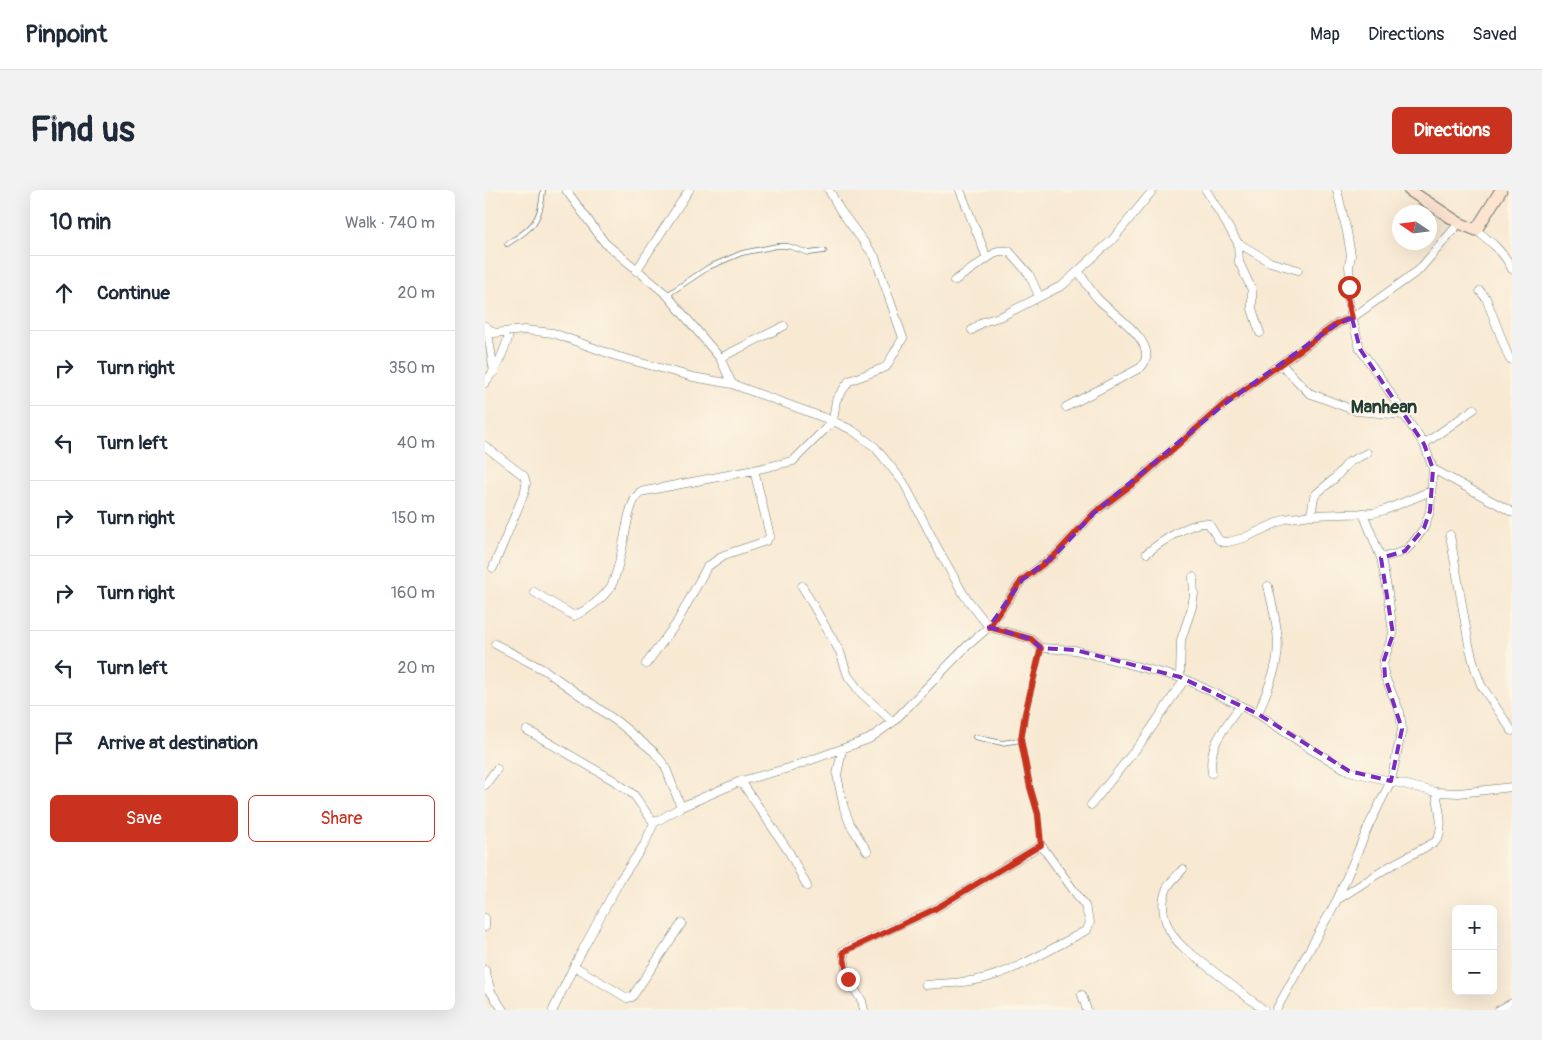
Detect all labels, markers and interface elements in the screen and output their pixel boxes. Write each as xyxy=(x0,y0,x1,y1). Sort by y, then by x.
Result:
text: Pinpoint xyxy=(25,20,107,49)
text: Map xyxy=(1310,23,1340,46)
text: Directions xyxy=(1368,23,1444,46)
text: Saved xyxy=(1472,23,1517,46)
button: Directions xyxy=(1392,107,1512,154)
text: Find us xyxy=(30,108,135,152)
north arrow xyxy=(1392,205,1437,250)
text: 10 min xyxy=(50,209,111,236)
text: Walk · 740 m xyxy=(345,213,435,233)
route start xyxy=(1338,276,1361,299)
icon: ahead xyxy=(50,279,78,307)
text: Continue xyxy=(97,281,170,305)
text: 20 m xyxy=(397,283,435,303)
icon: right xyxy=(50,354,78,382)
text: Turn right xyxy=(97,356,175,380)
text: 350 m xyxy=(389,358,435,378)
district label: Manhean xyxy=(1351,396,1417,419)
icon: left xyxy=(50,429,78,457)
text: Turn left xyxy=(97,431,167,455)
text: 40 m xyxy=(397,433,435,453)
icon: right xyxy=(50,504,78,532)
text: Turn right xyxy=(97,506,175,530)
text: 150 m xyxy=(391,508,435,528)
icon: right xyxy=(50,579,78,607)
text: Turn right xyxy=(97,581,175,605)
text: 160 m xyxy=(391,583,435,603)
icon: left xyxy=(50,654,78,682)
text: Turn left xyxy=(97,656,167,680)
text: 20 m xyxy=(397,658,435,678)
icon: arrive xyxy=(50,729,78,757)
text: Arrive at destination xyxy=(97,731,258,755)
button: Save xyxy=(50,795,238,842)
button: Share xyxy=(248,795,435,842)
map controls xyxy=(1452,905,1497,995)
button: + xyxy=(1452,905,1497,950)
button: − xyxy=(1452,950,1497,995)
route end xyxy=(837,968,860,991)

